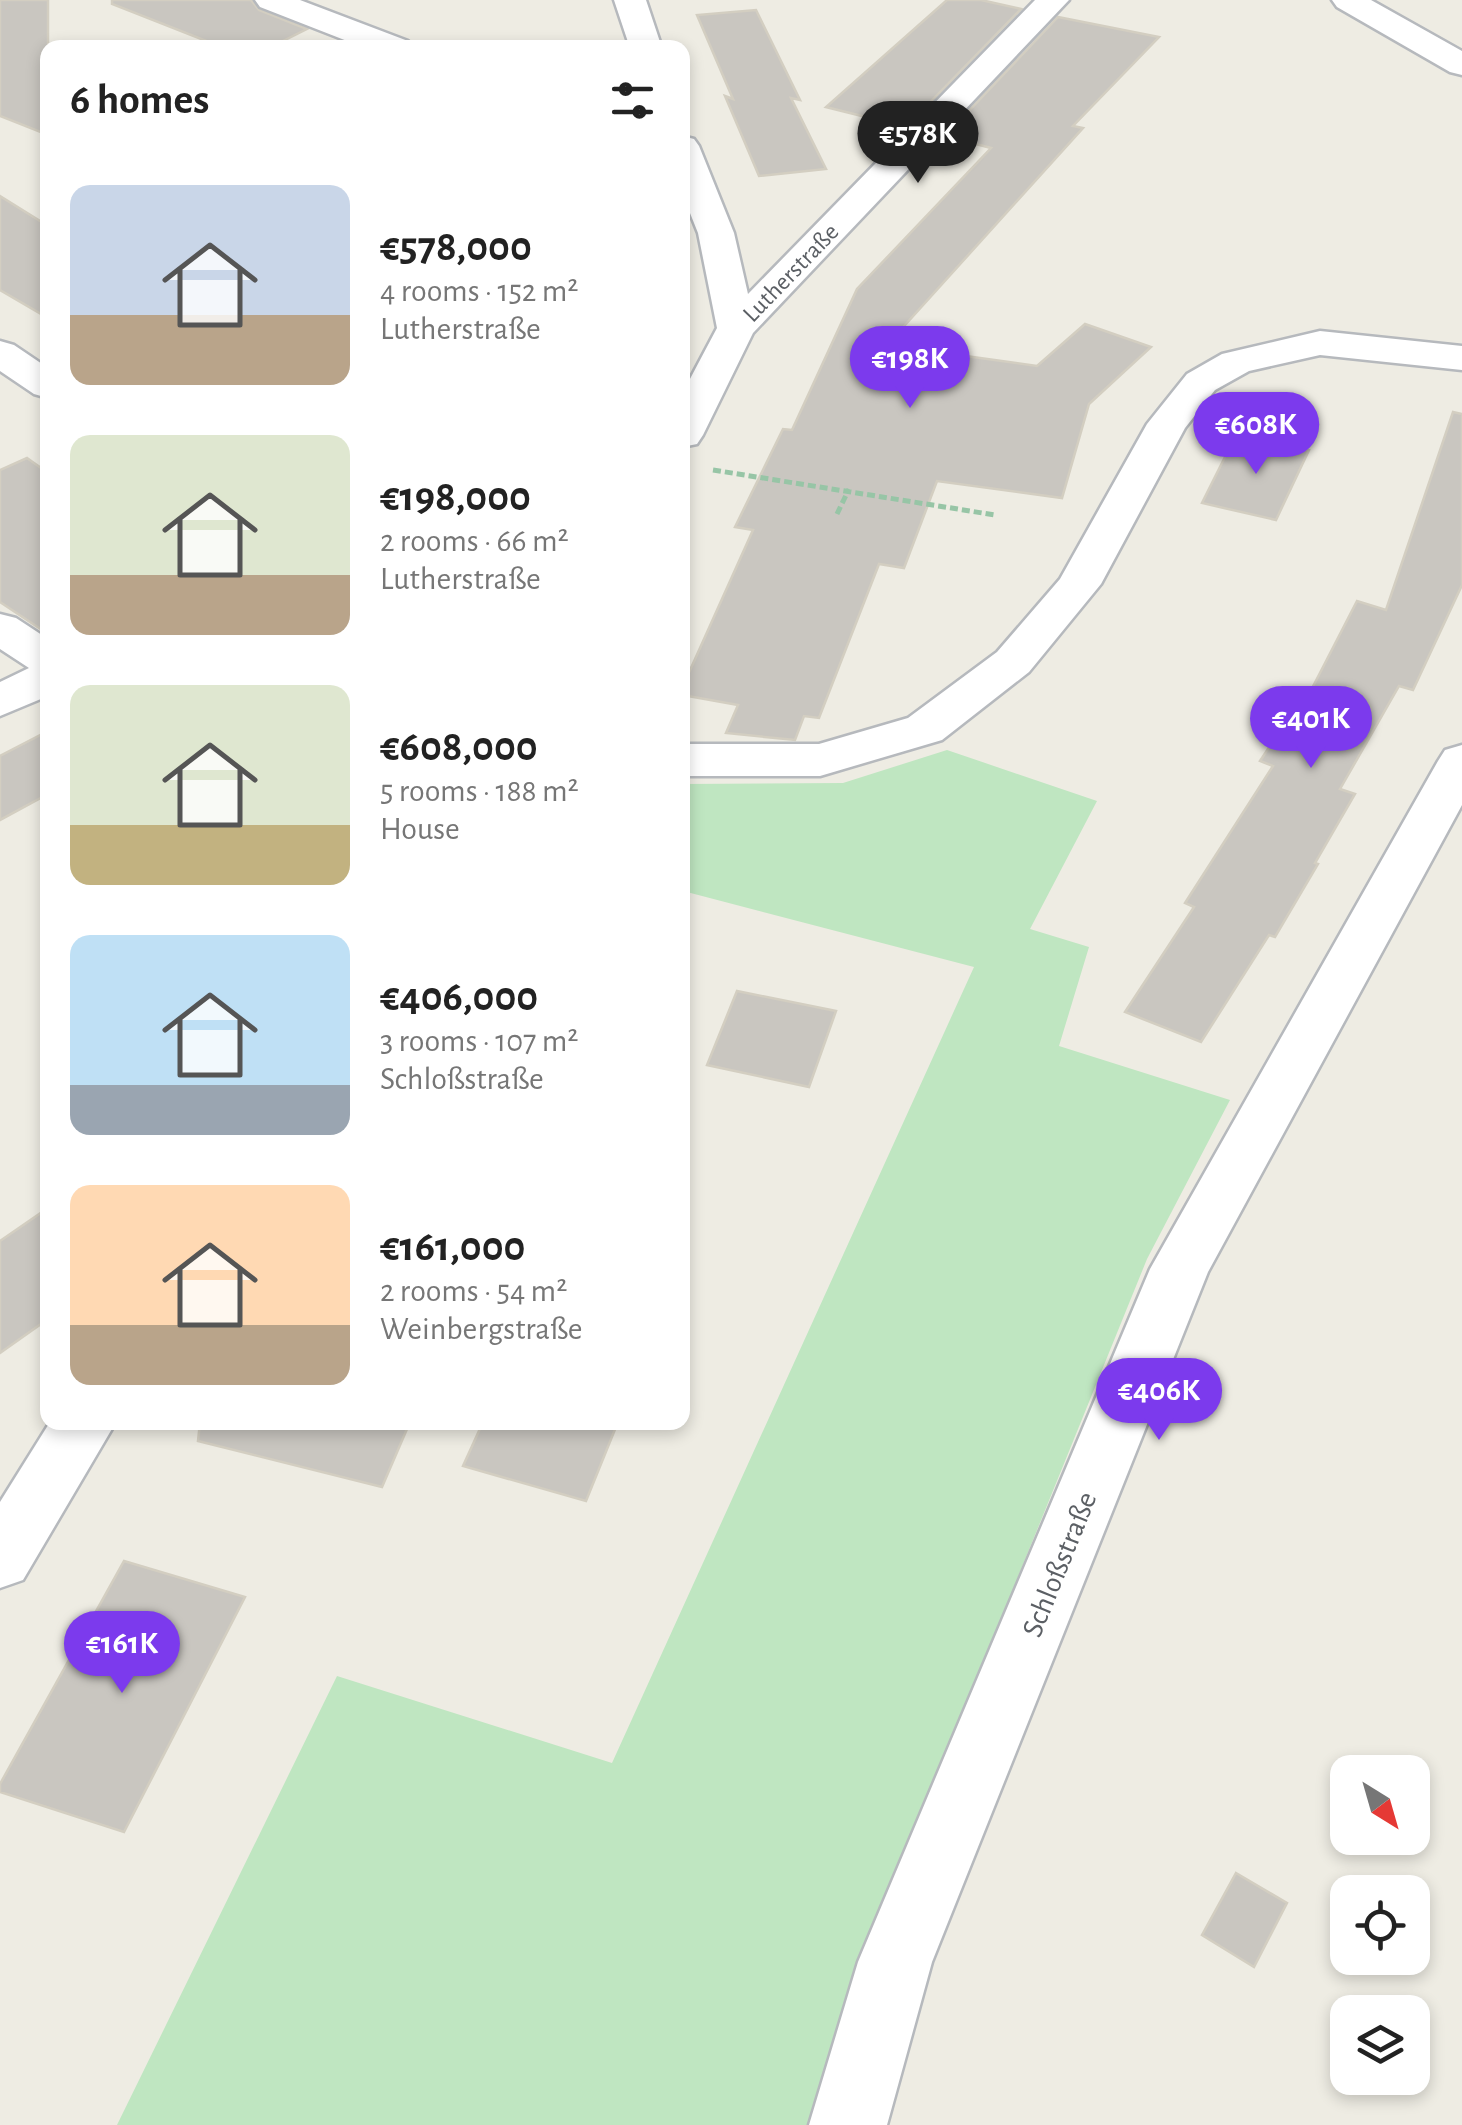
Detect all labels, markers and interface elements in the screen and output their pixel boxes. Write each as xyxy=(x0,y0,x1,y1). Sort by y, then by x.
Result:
icon: filters xyxy=(605,73,660,128)
text: 6 homes xyxy=(70,79,209,121)
pin: €578K xyxy=(848,101,988,186)
text: €578K xyxy=(879,117,957,149)
street label: Lutherstraße xyxy=(738,219,844,327)
icon: home xyxy=(150,225,270,345)
text: €578,000 xyxy=(380,226,532,268)
text: 4 rooms · 152 m² xyxy=(380,275,578,307)
text: Lutherstraße xyxy=(380,313,541,345)
pin: €198K xyxy=(840,326,980,411)
text: €198K xyxy=(872,342,948,374)
pin: €608K xyxy=(1186,392,1326,477)
text: €608K xyxy=(1215,408,1297,440)
icon: home xyxy=(150,475,270,595)
text: €198,000 xyxy=(380,476,531,518)
text: 2 rooms · 66 m² xyxy=(380,525,569,557)
text: Lutherstraße xyxy=(380,563,541,595)
pin: €401K xyxy=(1241,686,1381,771)
text: €401K xyxy=(1272,702,1350,734)
icon: home xyxy=(150,725,270,845)
text: €608,000 xyxy=(380,726,538,768)
text: 5 rooms · 188 m² xyxy=(380,775,579,807)
text: House xyxy=(380,813,460,845)
icon: home xyxy=(150,975,270,1095)
text: €406,000 xyxy=(380,976,538,1018)
text: 3 rooms · 107 m² xyxy=(380,1025,579,1057)
text: Schloßstraße xyxy=(380,1063,544,1095)
icon: home xyxy=(150,1225,270,1345)
text: €161,000 xyxy=(380,1226,525,1268)
text: 2 rooms · 54 m² xyxy=(380,1275,567,1307)
text: Weinbergstraße xyxy=(380,1313,583,1345)
pin: €406K xyxy=(1089,1358,1229,1443)
text: €406K xyxy=(1118,1374,1200,1406)
street label: Schloßstraße xyxy=(1017,1488,1103,1641)
pin: €161K xyxy=(52,1611,192,1696)
text: €161K xyxy=(86,1627,158,1659)
north arrow xyxy=(1330,1755,1430,1855)
map controls xyxy=(1330,1755,1430,2095)
button: locate xyxy=(1330,1875,1430,1975)
button: layers xyxy=(1330,1995,1430,2095)

